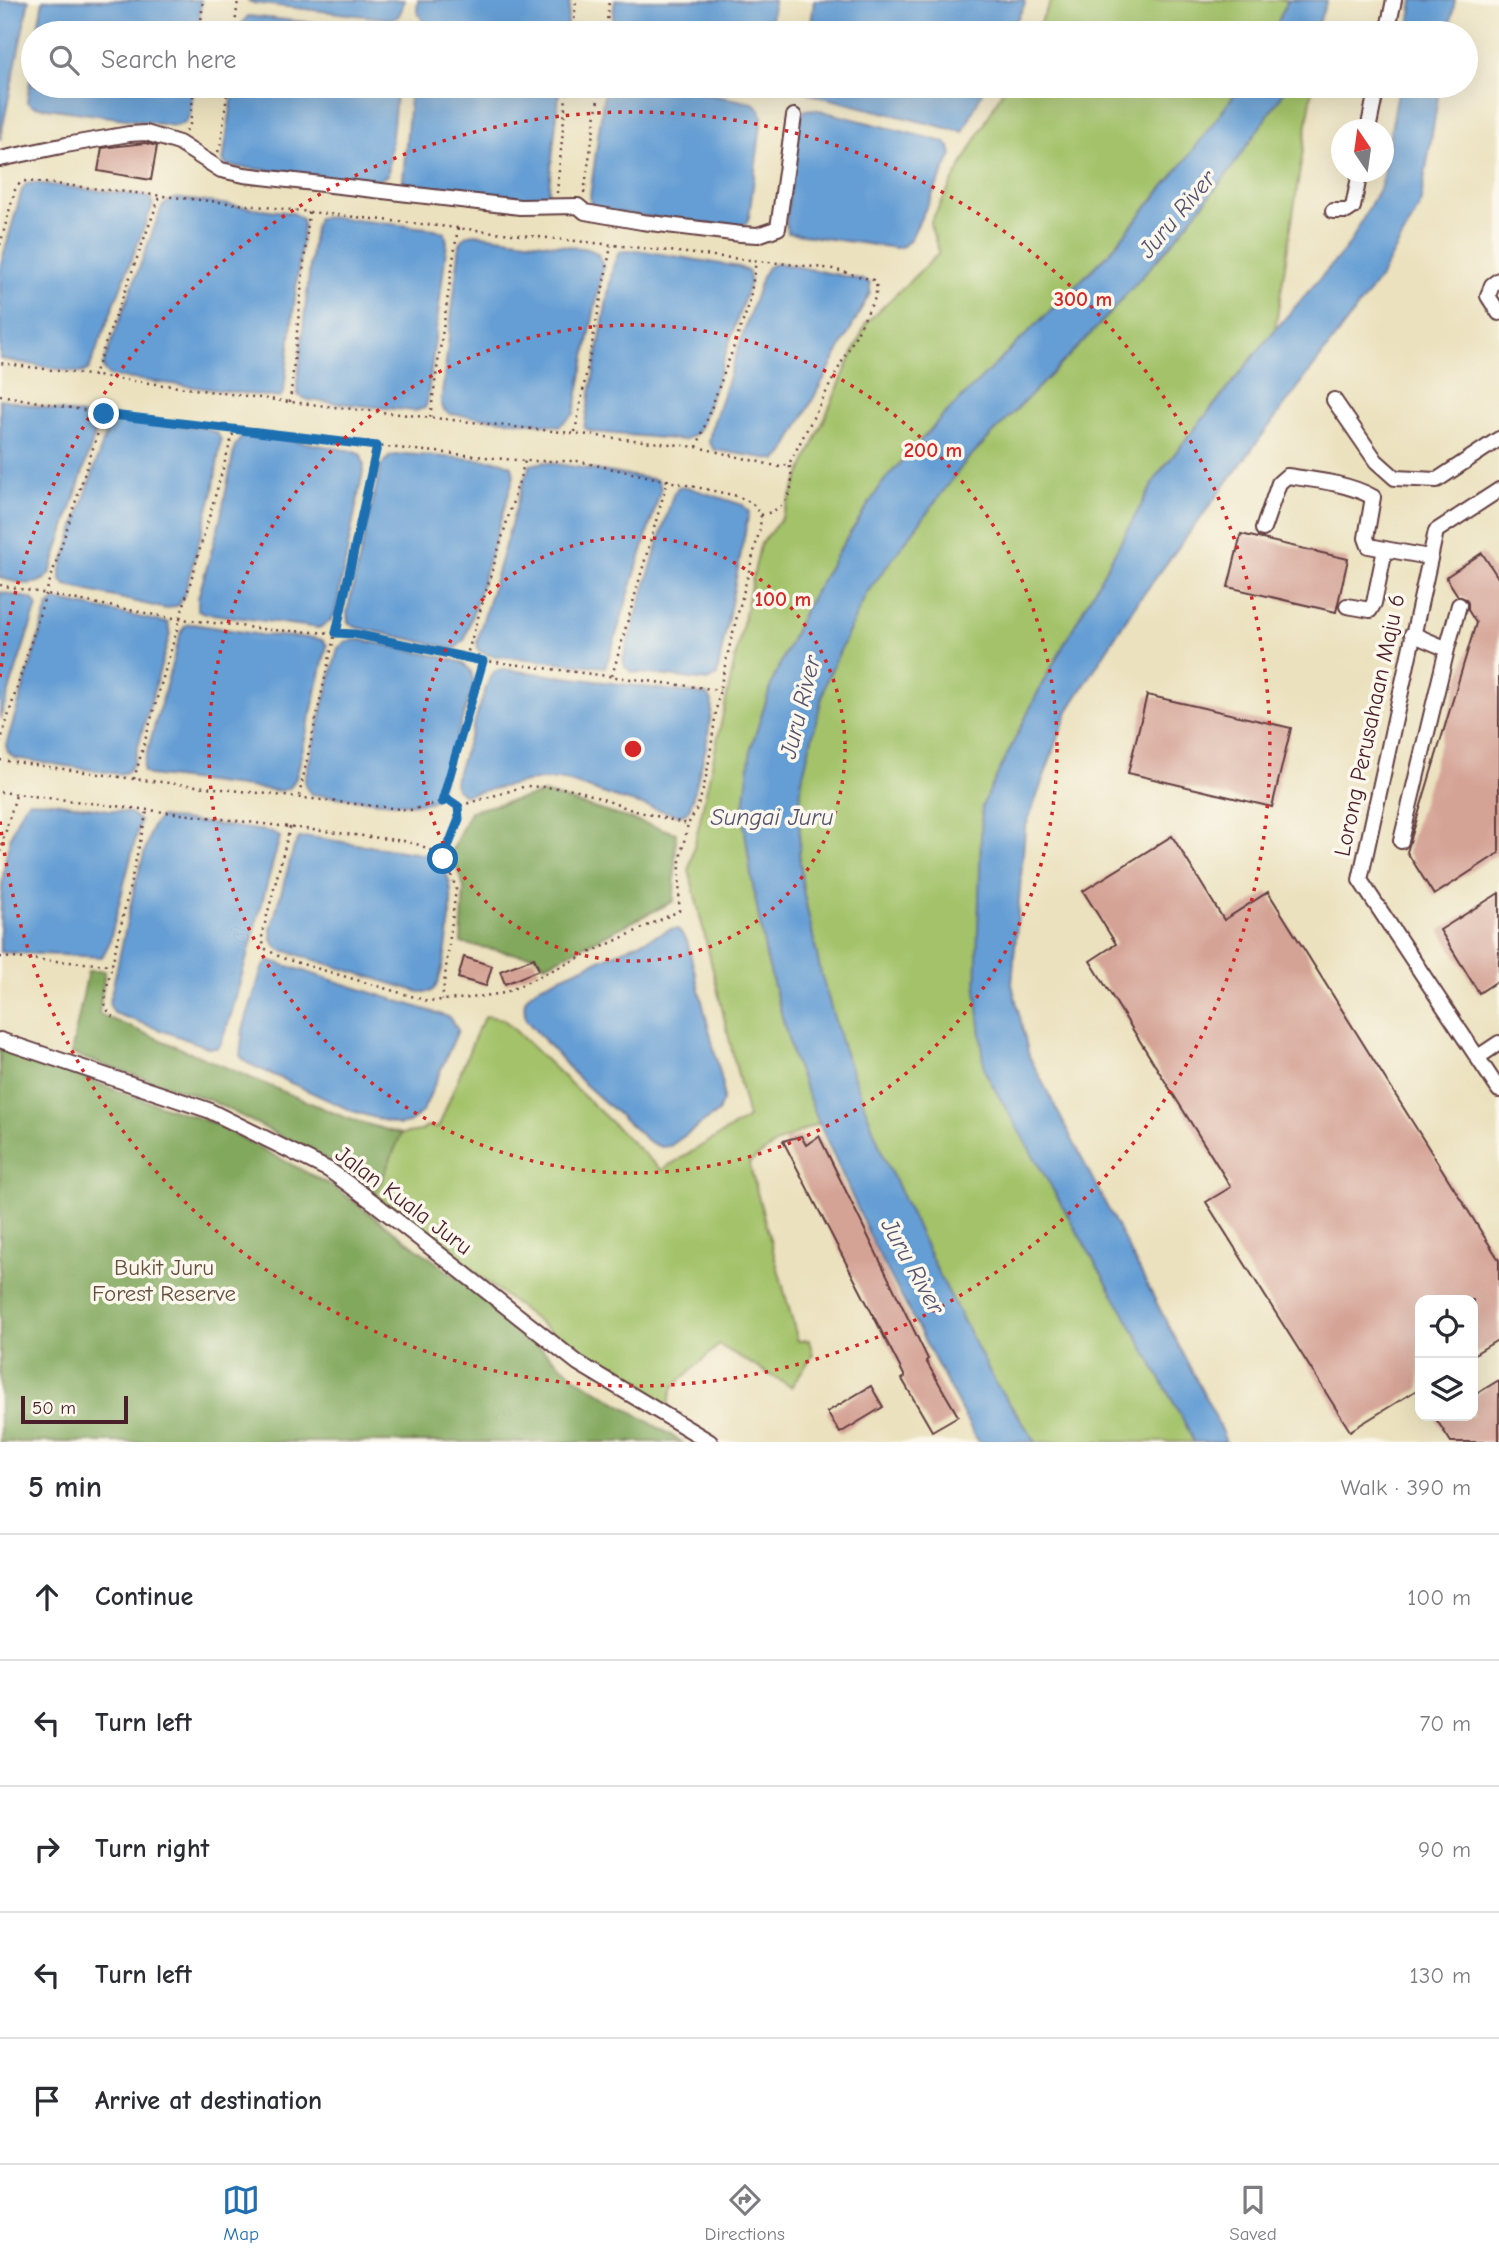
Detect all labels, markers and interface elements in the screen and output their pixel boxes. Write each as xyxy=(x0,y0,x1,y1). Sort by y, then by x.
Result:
search box xyxy=(21,21,1478,98)
icon: search xyxy=(45,41,83,79)
text: Search here xyxy=(101,45,236,75)
north arrow xyxy=(1331,119,1394,182)
water label: Juru River xyxy=(1132,164,1222,264)
text: 300 m xyxy=(1054,287,1112,311)
route end xyxy=(88,398,119,429)
text: 200 m xyxy=(904,438,962,462)
text: 100 m xyxy=(755,587,811,611)
street label: Lorong Perusahaan Maju 6 xyxy=(1328,592,1410,859)
water label: Juru River xyxy=(773,651,827,762)
centre of rings xyxy=(621,737,645,761)
water label: Sungai Juru xyxy=(711,803,833,831)
route start xyxy=(427,843,458,874)
street label: Jalan Kuala Juru xyxy=(330,1140,477,1261)
water label: Juru River xyxy=(875,1212,951,1320)
park label: Bukit Juru Forest Reserve xyxy=(92,1254,236,1307)
map controls xyxy=(1415,1295,1478,1421)
button: locate xyxy=(1415,1295,1478,1358)
button: layers xyxy=(1415,1358,1478,1421)
scale bar xyxy=(21,1393,128,1425)
text: 50 m xyxy=(32,1397,76,1419)
text: 5 min xyxy=(28,1470,102,1505)
text: Walk · 390 m xyxy=(1341,1474,1471,1501)
icon: ahead xyxy=(28,1578,66,1616)
text: Continue xyxy=(95,1582,193,1612)
text: 100 m xyxy=(1407,1584,1471,1611)
icon: left xyxy=(28,1704,66,1742)
text: Turn left xyxy=(95,1708,192,1738)
text: 70 m xyxy=(1419,1710,1471,1737)
icon: right xyxy=(28,1830,66,1868)
text: Turn right xyxy=(95,1834,209,1864)
text: 90 m xyxy=(1418,1836,1471,1863)
icon: left xyxy=(28,1956,66,1994)
text: Turn left xyxy=(95,1960,192,1990)
text: 130 m xyxy=(1410,1962,1471,1989)
icon: arrive xyxy=(28,2082,66,2120)
text: Arrive at destination xyxy=(95,2086,322,2116)
tab: Map xyxy=(222,2181,260,2245)
tab: Directions xyxy=(705,2181,785,2245)
tab: Saved xyxy=(1229,2181,1277,2245)

